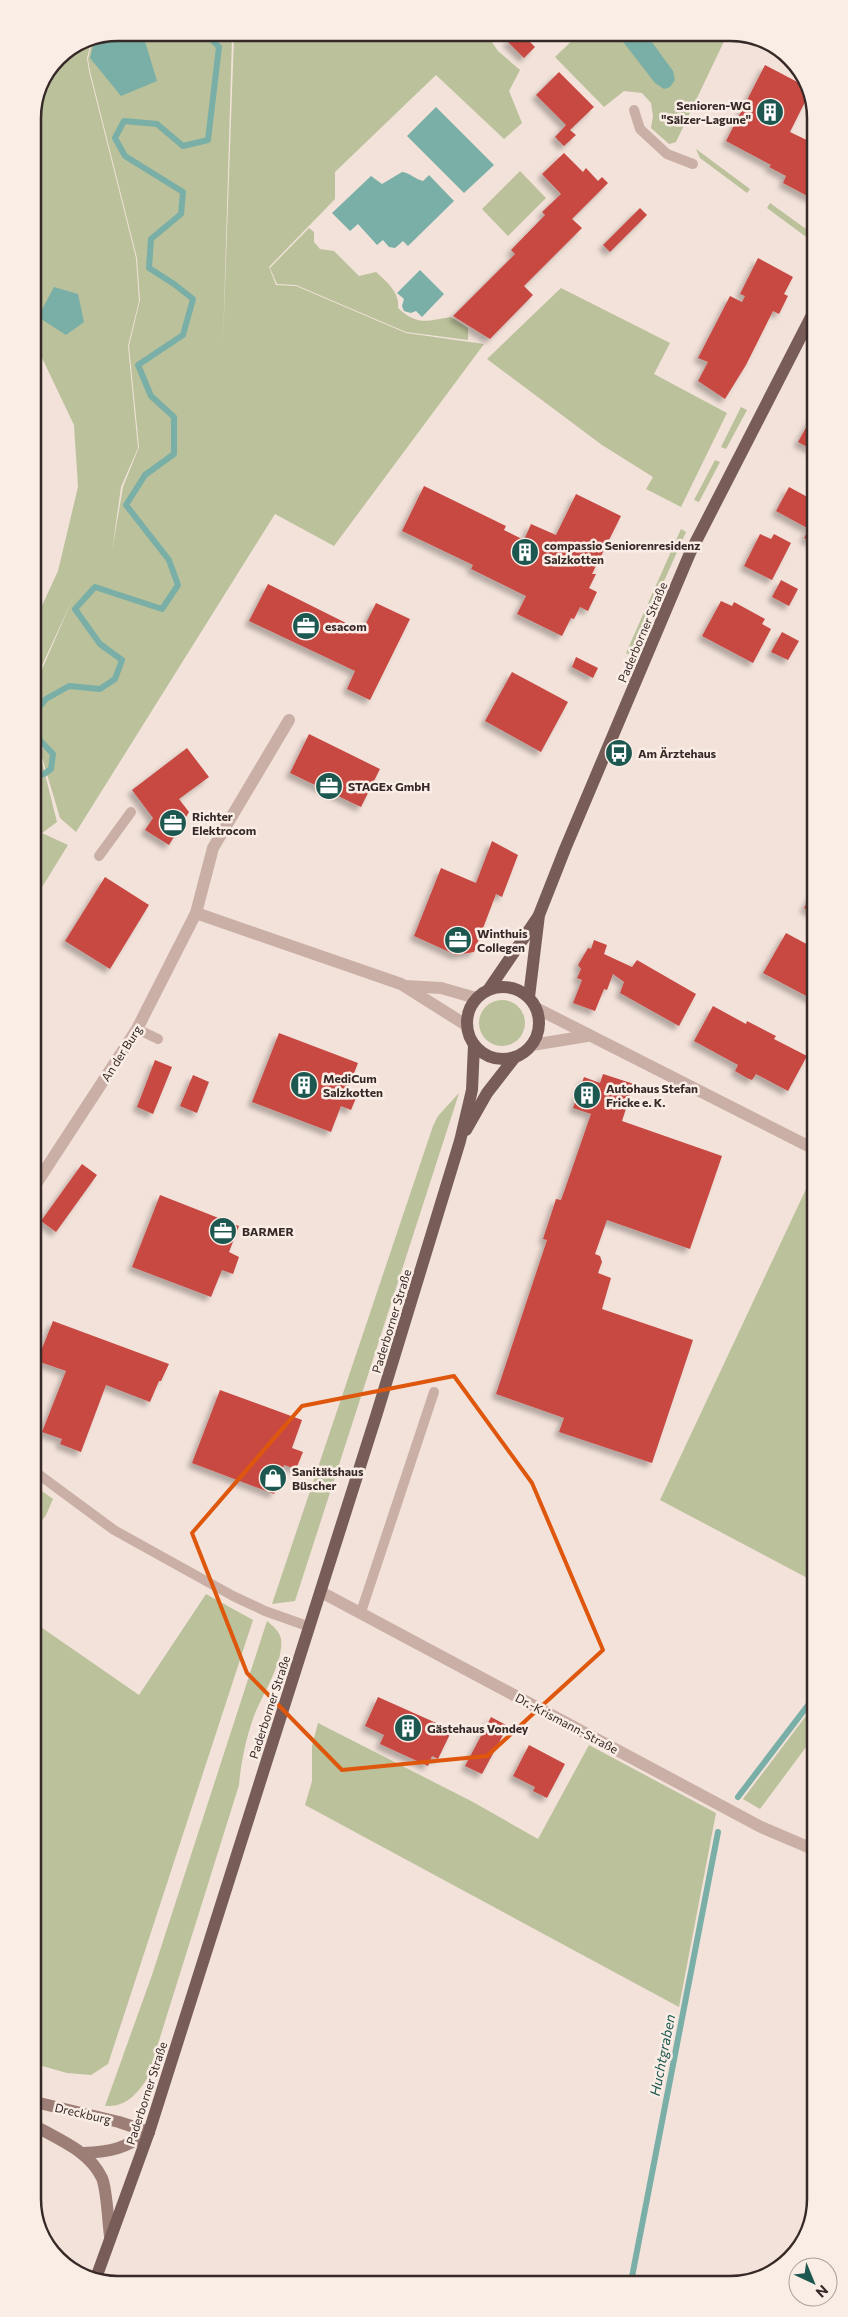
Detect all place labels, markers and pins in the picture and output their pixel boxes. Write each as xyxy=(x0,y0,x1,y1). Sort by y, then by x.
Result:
building icon: Senioren-WG "Sälzer-Lagune" xyxy=(755,97,785,127)
place label: Senioren-WG "Sälzer-Lagune" xyxy=(661,98,751,126)
building icon: compassio Seniorenresidenz Salzkotten xyxy=(510,537,540,567)
place label: compassio Seniorenresidenz Salzkotten xyxy=(544,538,700,566)
office icon: esacom xyxy=(291,611,321,641)
place label: esacom xyxy=(325,619,367,633)
bus stop icon: Am Ärztehaus xyxy=(604,738,634,768)
place label: Am Ärztehaus xyxy=(638,746,717,760)
office icon: STAGEx GmbH xyxy=(314,771,344,801)
place label: STAGEx GmbH xyxy=(348,779,430,793)
office icon: Richter Elektrocom xyxy=(158,808,188,838)
place label: Richter Elektrocom xyxy=(192,809,256,837)
office icon: Winthuis Collegen xyxy=(443,925,473,955)
place label: Winthuis Collegen xyxy=(477,926,528,954)
building icon: MediCum Salzkotten xyxy=(289,1070,319,1100)
place label: MediCum Salzkotten xyxy=(323,1071,383,1099)
building icon: Autohaus Stefan Fricke e. K. xyxy=(572,1080,602,1110)
place label: Autohaus Stefan Fricke e. K. xyxy=(606,1081,698,1109)
office icon: BARMER xyxy=(208,1216,238,1246)
place label: BARMER xyxy=(242,1224,295,1238)
shop icon: Sanitätshaus Büscher xyxy=(258,1463,288,1493)
place label: Sanitätshaus Büscher xyxy=(292,1464,364,1492)
building icon: Gästehaus Vondey xyxy=(393,1713,423,1743)
place label: Gästehaus Vondey xyxy=(427,1721,529,1735)

